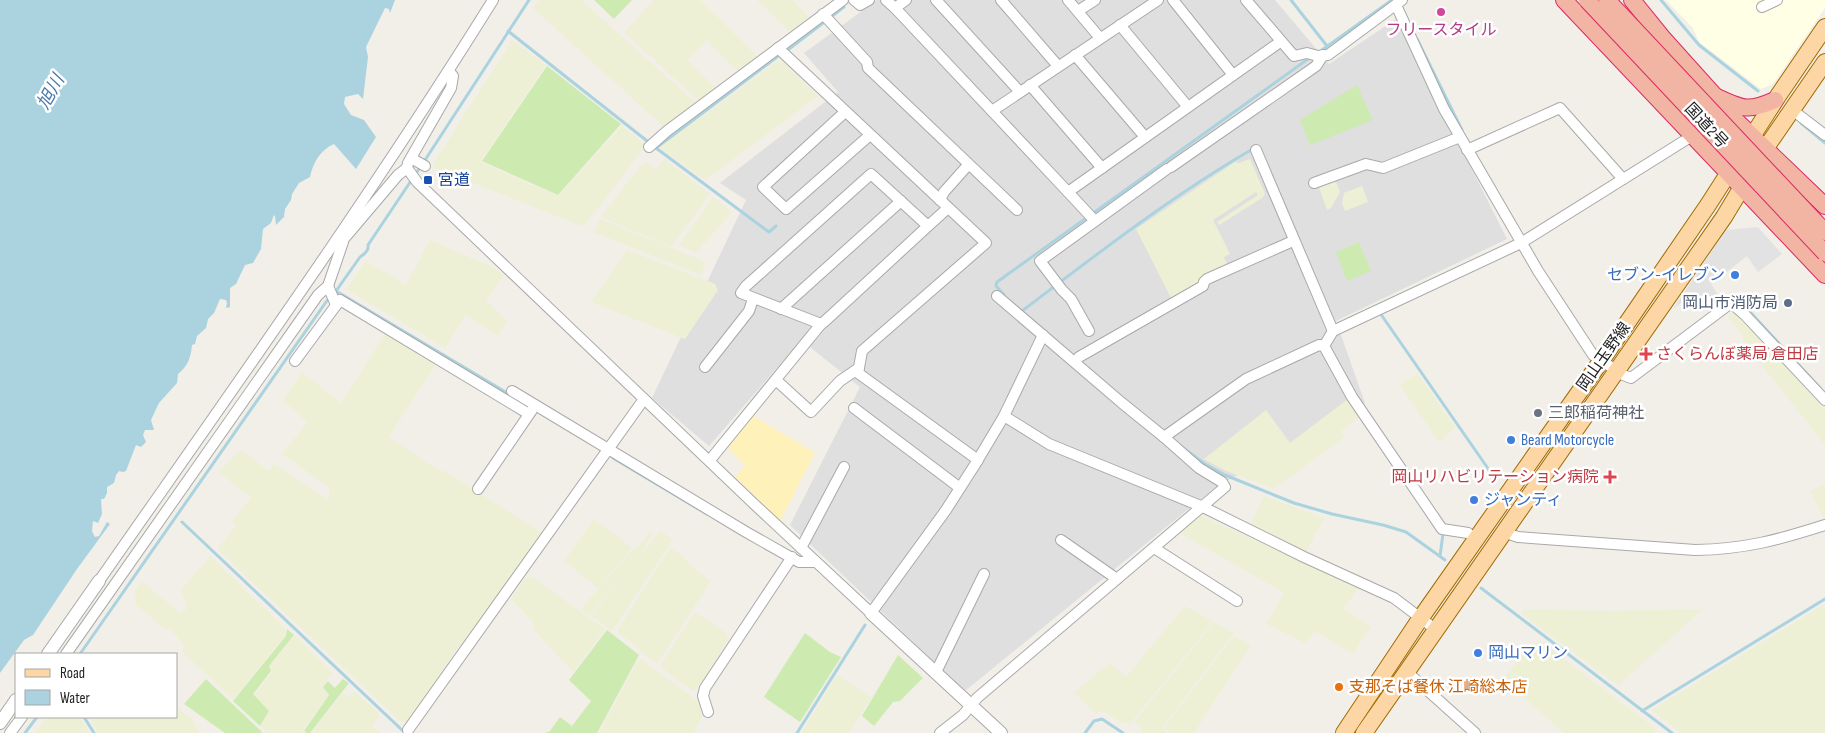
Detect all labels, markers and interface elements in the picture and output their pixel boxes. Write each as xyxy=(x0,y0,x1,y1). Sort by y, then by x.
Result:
marker: フリースタイル xyxy=(1435,6,1447,18)
place label: フリースタイル xyxy=(1385,21,1497,40)
water label: 旭川 xyxy=(33,69,70,113)
street label: 国道2号 xyxy=(1680,100,1732,152)
place label: 宮道 xyxy=(438,171,470,190)
marker: 宮道 xyxy=(422,174,434,186)
place label: セブン-イレブン xyxy=(1607,266,1725,285)
marker: セブン-イレブン xyxy=(1729,269,1741,281)
place label: 岡山市消防局 xyxy=(1682,294,1778,313)
marker: 岡山市消防局 xyxy=(1782,297,1794,309)
street label: 岡山玉野線 xyxy=(1573,319,1635,395)
place label: さくらんぼ薬局 倉田店 xyxy=(1656,345,1819,364)
marker: さくらんぼ薬局 倉田店 xyxy=(1640,348,1652,360)
place label: 三郎稲荷神社 xyxy=(1548,404,1644,423)
marker: 三郎稲荷神社 xyxy=(1532,407,1544,419)
place label: Beard Motorcycle xyxy=(1521,431,1614,450)
marker: Beard Motorcycle xyxy=(1505,434,1517,446)
place label: 岡山リハビリテーション病院 xyxy=(1391,468,1599,487)
marker: 岡山リハビリテーション病院 xyxy=(1603,470,1617,484)
place label: ジャンティ xyxy=(1484,491,1562,510)
marker: ジャンティ xyxy=(1468,494,1480,506)
place label: 岡山マリン xyxy=(1488,644,1568,663)
marker: 岡山マリン xyxy=(1472,647,1484,659)
legend xyxy=(15,653,178,718)
text: Road xyxy=(60,664,85,683)
place label: 支那そば餐休 江崎総本店 xyxy=(1349,678,1528,697)
marker: 支那そば餐休 江崎総本店 xyxy=(1333,681,1345,693)
text: Water xyxy=(60,689,91,708)

